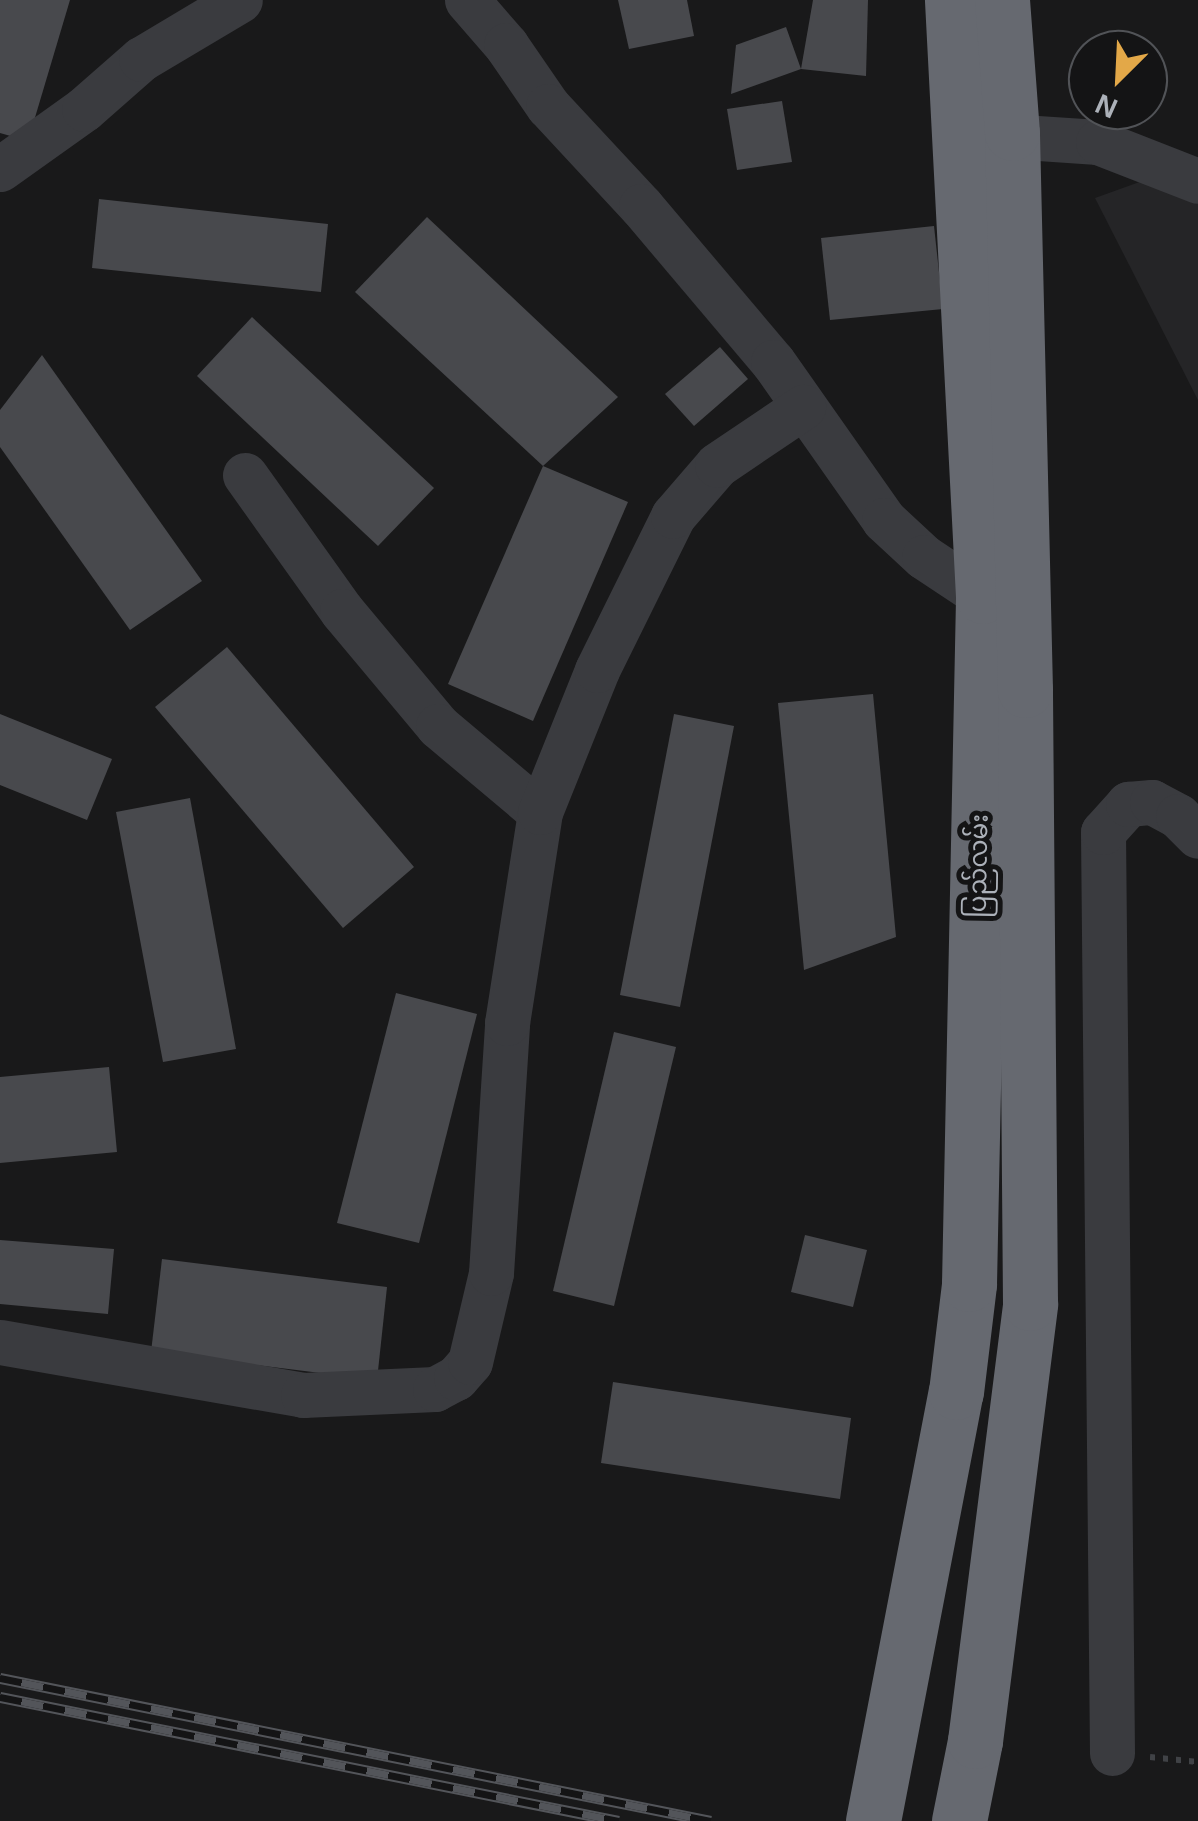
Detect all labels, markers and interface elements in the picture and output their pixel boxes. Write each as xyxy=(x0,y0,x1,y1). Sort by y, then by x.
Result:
north arrow xyxy=(1068,30,1168,130)
text: N xyxy=(1091,88,1122,124)
street label: ပြည်လမ်း xyxy=(962,814,994,918)

